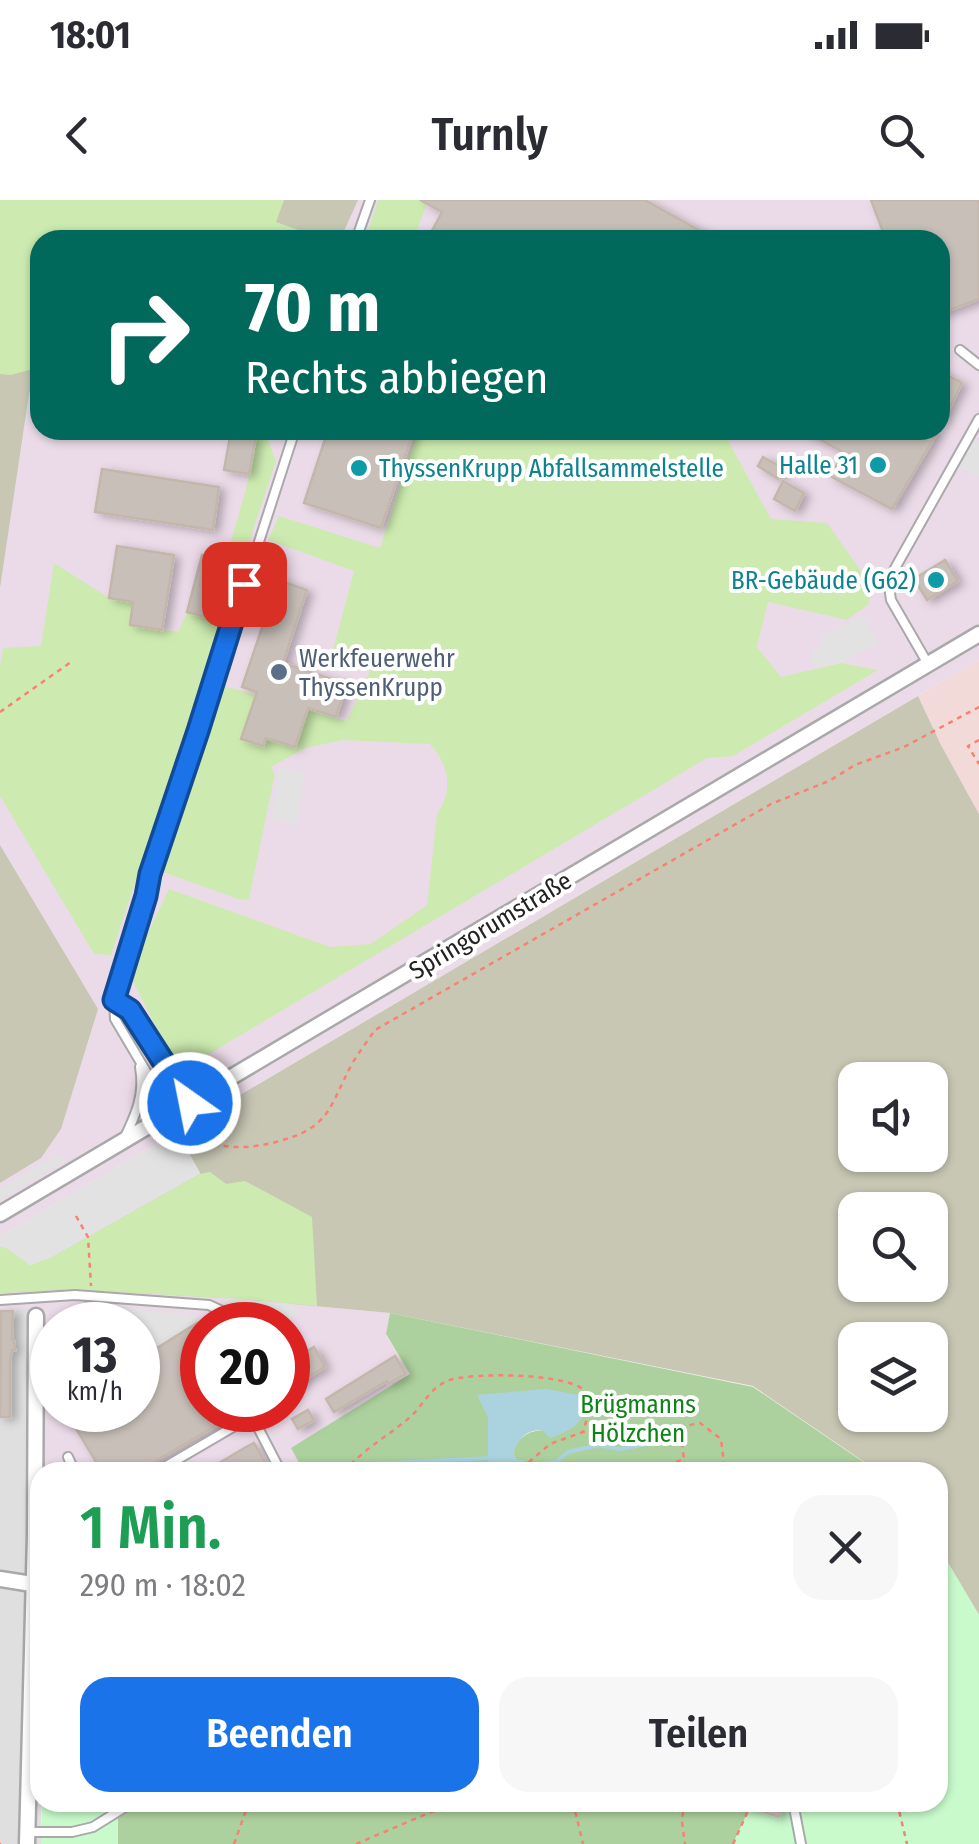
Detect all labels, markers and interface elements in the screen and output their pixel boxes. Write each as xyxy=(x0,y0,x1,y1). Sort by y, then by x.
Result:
text: 18:01 xyxy=(50,12,131,58)
icon: back xyxy=(50,108,105,163)
text: Turnly xyxy=(431,108,548,162)
icon: search xyxy=(874,108,929,163)
text: 70 m xyxy=(245,266,380,350)
icon: right xyxy=(80,270,210,400)
text: Rechts abbiegen xyxy=(245,351,548,405)
place label: Halle 31 xyxy=(779,451,858,481)
place label: ThyssenKrupp Abfallsammelstelle xyxy=(379,454,724,484)
marker: Halle 31 xyxy=(867,454,889,476)
marker: ThyssenKrupp Abfallsammelstelle xyxy=(348,457,370,479)
pin xyxy=(202,542,287,627)
icon: arrive xyxy=(217,557,272,612)
place label: BR-Gebäude (G62) xyxy=(731,566,916,596)
marker: BR-Gebäude (G62) xyxy=(925,569,947,591)
place label: Werkfeuerwehr ThyssenKrupp xyxy=(299,644,455,703)
marker: Werkfeuerwehr ThyssenKrupp xyxy=(268,661,290,683)
street label: Springorumstraße xyxy=(404,866,577,986)
position arrow xyxy=(138,1051,242,1155)
map controls xyxy=(838,1062,948,1432)
button: sound xyxy=(838,1062,948,1172)
button: search xyxy=(838,1192,948,1302)
speed limit sign: 20 xyxy=(180,1302,310,1432)
button: layers xyxy=(838,1322,948,1432)
text: 13 xyxy=(73,1325,117,1385)
text: km/h xyxy=(67,1377,123,1407)
park label: Brügmanns Hölzchen xyxy=(580,1390,696,1449)
text: 1 Min. xyxy=(80,1492,221,1564)
button: close xyxy=(793,1495,898,1600)
text: 290 m · 18:02 xyxy=(80,1566,246,1604)
button: Beenden xyxy=(80,1677,479,1792)
button: Teilen xyxy=(499,1677,898,1792)

